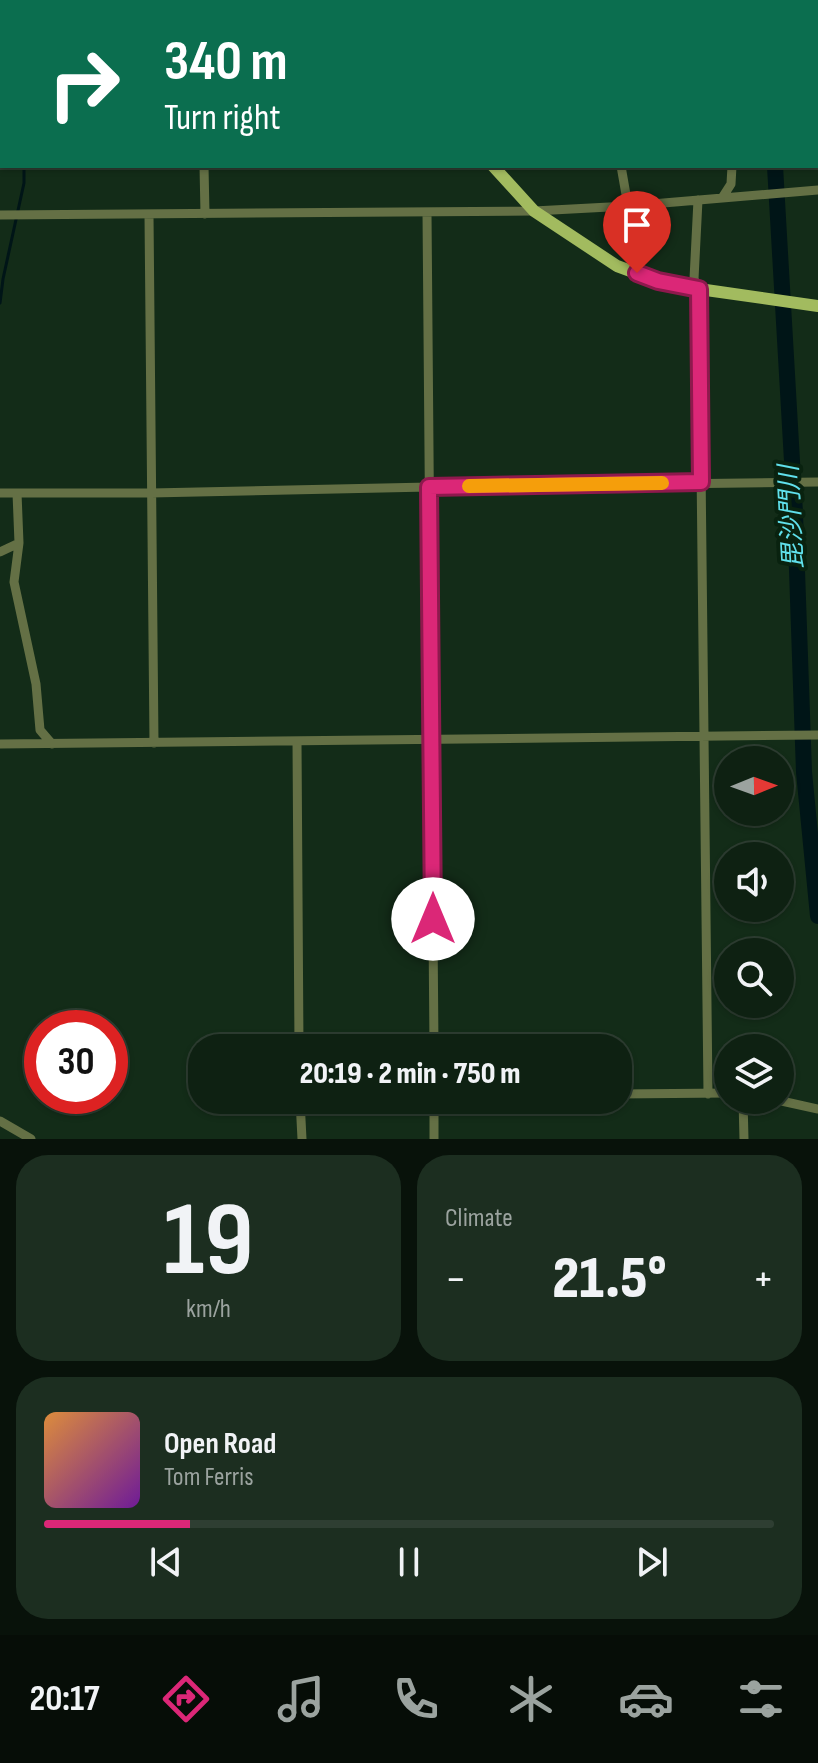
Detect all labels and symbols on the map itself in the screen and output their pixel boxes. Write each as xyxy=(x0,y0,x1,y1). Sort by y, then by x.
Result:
pin xyxy=(603,191,671,273)
water label: 毘沙門川 xyxy=(774,461,810,570)
north arrow xyxy=(714,746,794,826)
position arrow xyxy=(391,877,475,961)
speed limit sign: 30 xyxy=(24,1010,128,1114)

